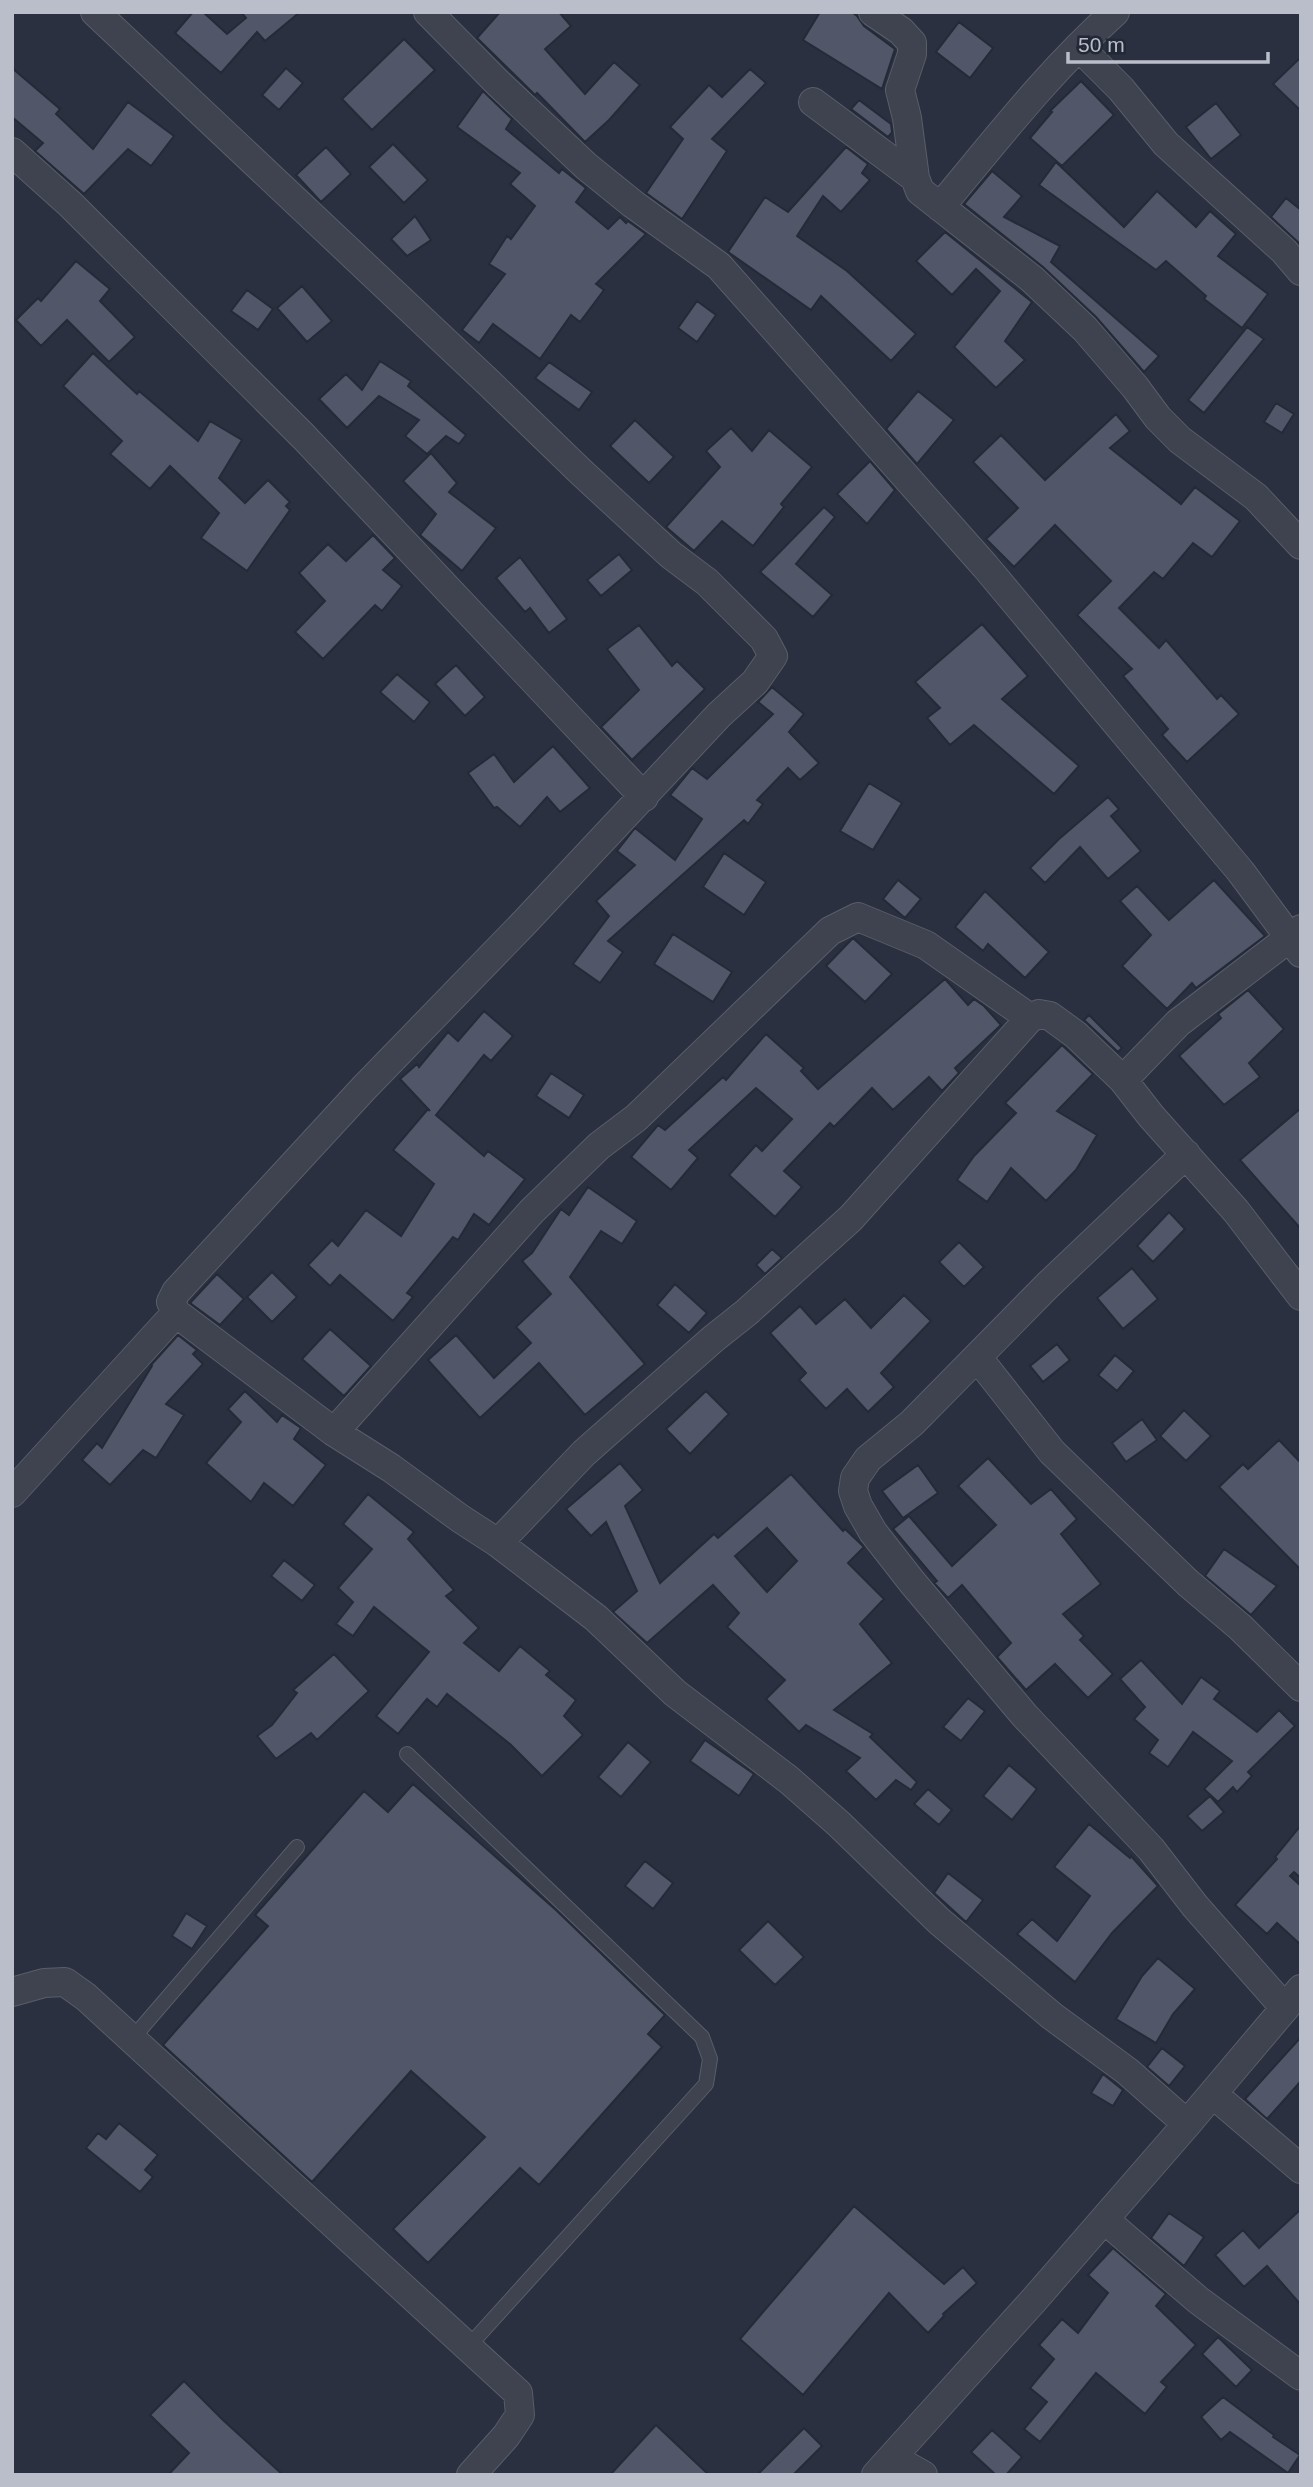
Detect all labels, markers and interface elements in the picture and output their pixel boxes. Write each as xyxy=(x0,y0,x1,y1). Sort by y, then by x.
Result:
scale bar xyxy=(1068,21,1268,65)
text: 50 m xyxy=(1078,33,1125,56)

